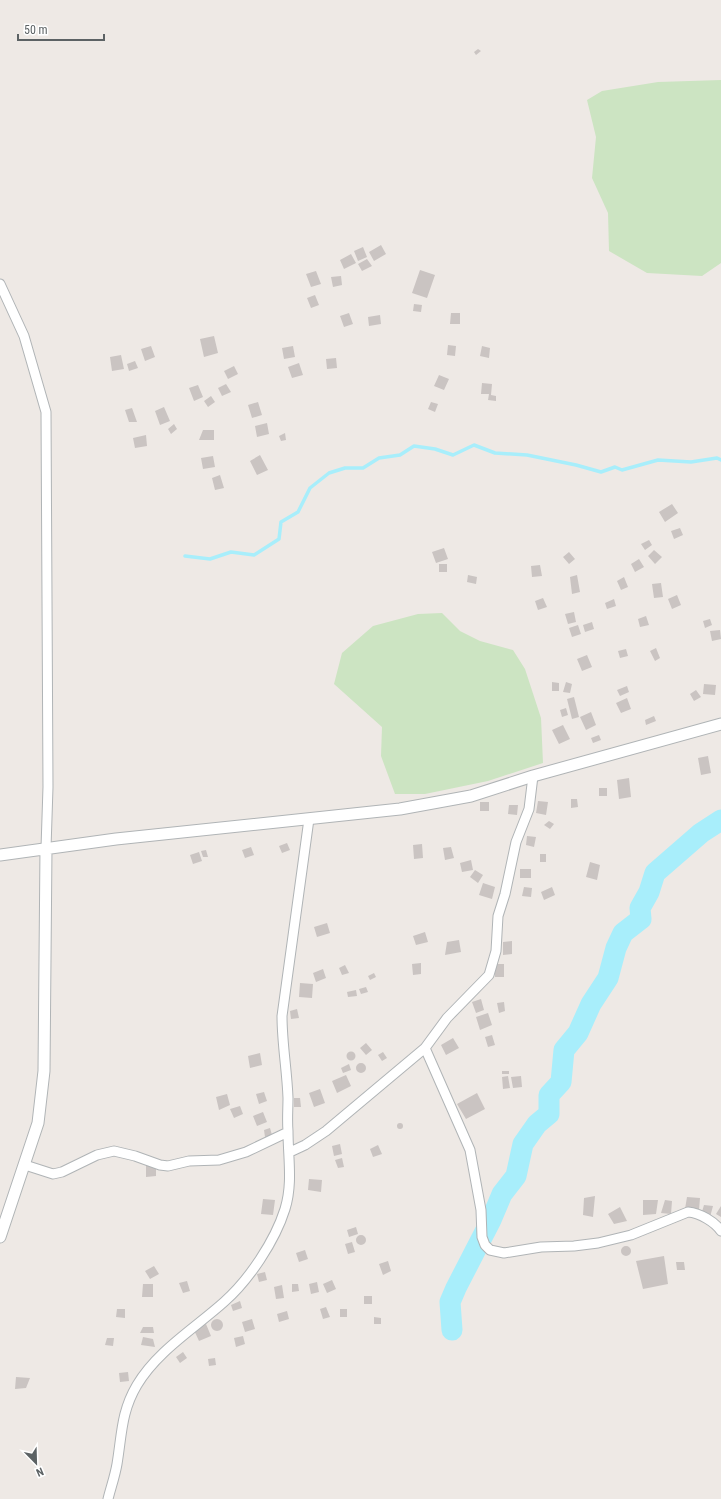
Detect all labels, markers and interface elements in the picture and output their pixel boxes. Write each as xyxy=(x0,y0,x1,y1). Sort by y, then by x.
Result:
scale bar xyxy=(18,16,104,42)
text: 50 m xyxy=(24,23,48,37)
north arrow xyxy=(16,1443,56,1483)
text: N xyxy=(34,1464,45,1479)

